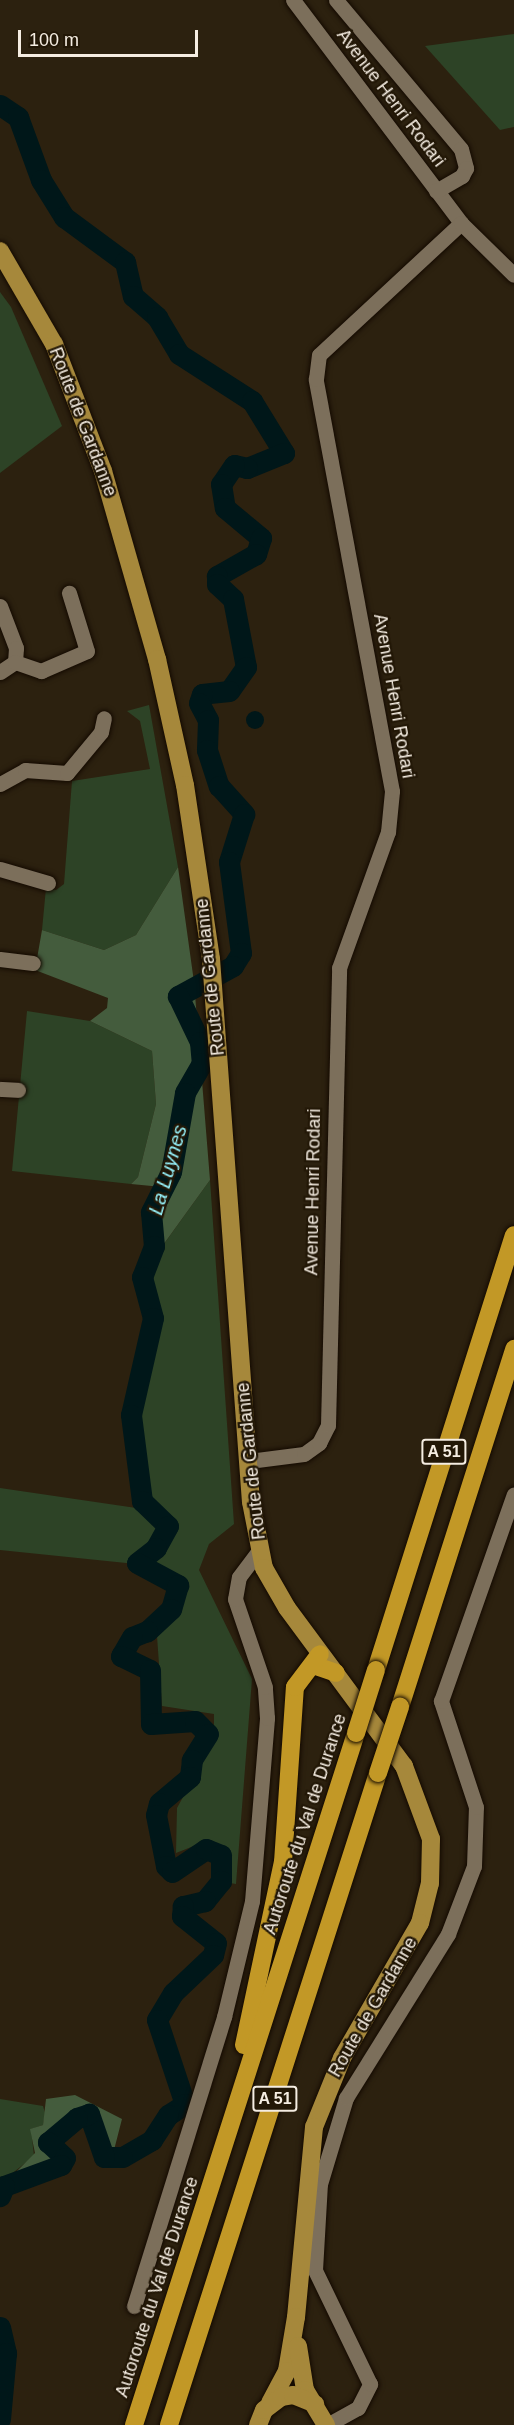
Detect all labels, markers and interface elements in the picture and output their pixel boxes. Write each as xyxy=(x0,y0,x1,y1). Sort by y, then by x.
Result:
scale bar xyxy=(21,18,201,56)
street label: Avenue Henri Rodari xyxy=(332,25,450,171)
text: 100 m xyxy=(29,30,79,50)
street label: Route de Gardanne xyxy=(45,344,121,500)
street label: Avenue Henri Rodari xyxy=(369,612,419,780)
street label: Route de Gardanne xyxy=(191,897,229,1057)
street label: Avenue Henri Rodari xyxy=(301,1108,325,1276)
water label: La Luynes xyxy=(144,1122,192,1218)
street label: Route de Gardanne xyxy=(232,1381,270,1541)
road number: A 51 xyxy=(420,1439,468,1465)
street label: Autoroute du Val de Durance xyxy=(259,1711,351,1937)
street label: Route de Gardanne xyxy=(324,1933,422,2081)
road number: A 51 xyxy=(251,2086,299,2112)
street label: Autoroute du Val de Durance xyxy=(111,2174,203,2400)

